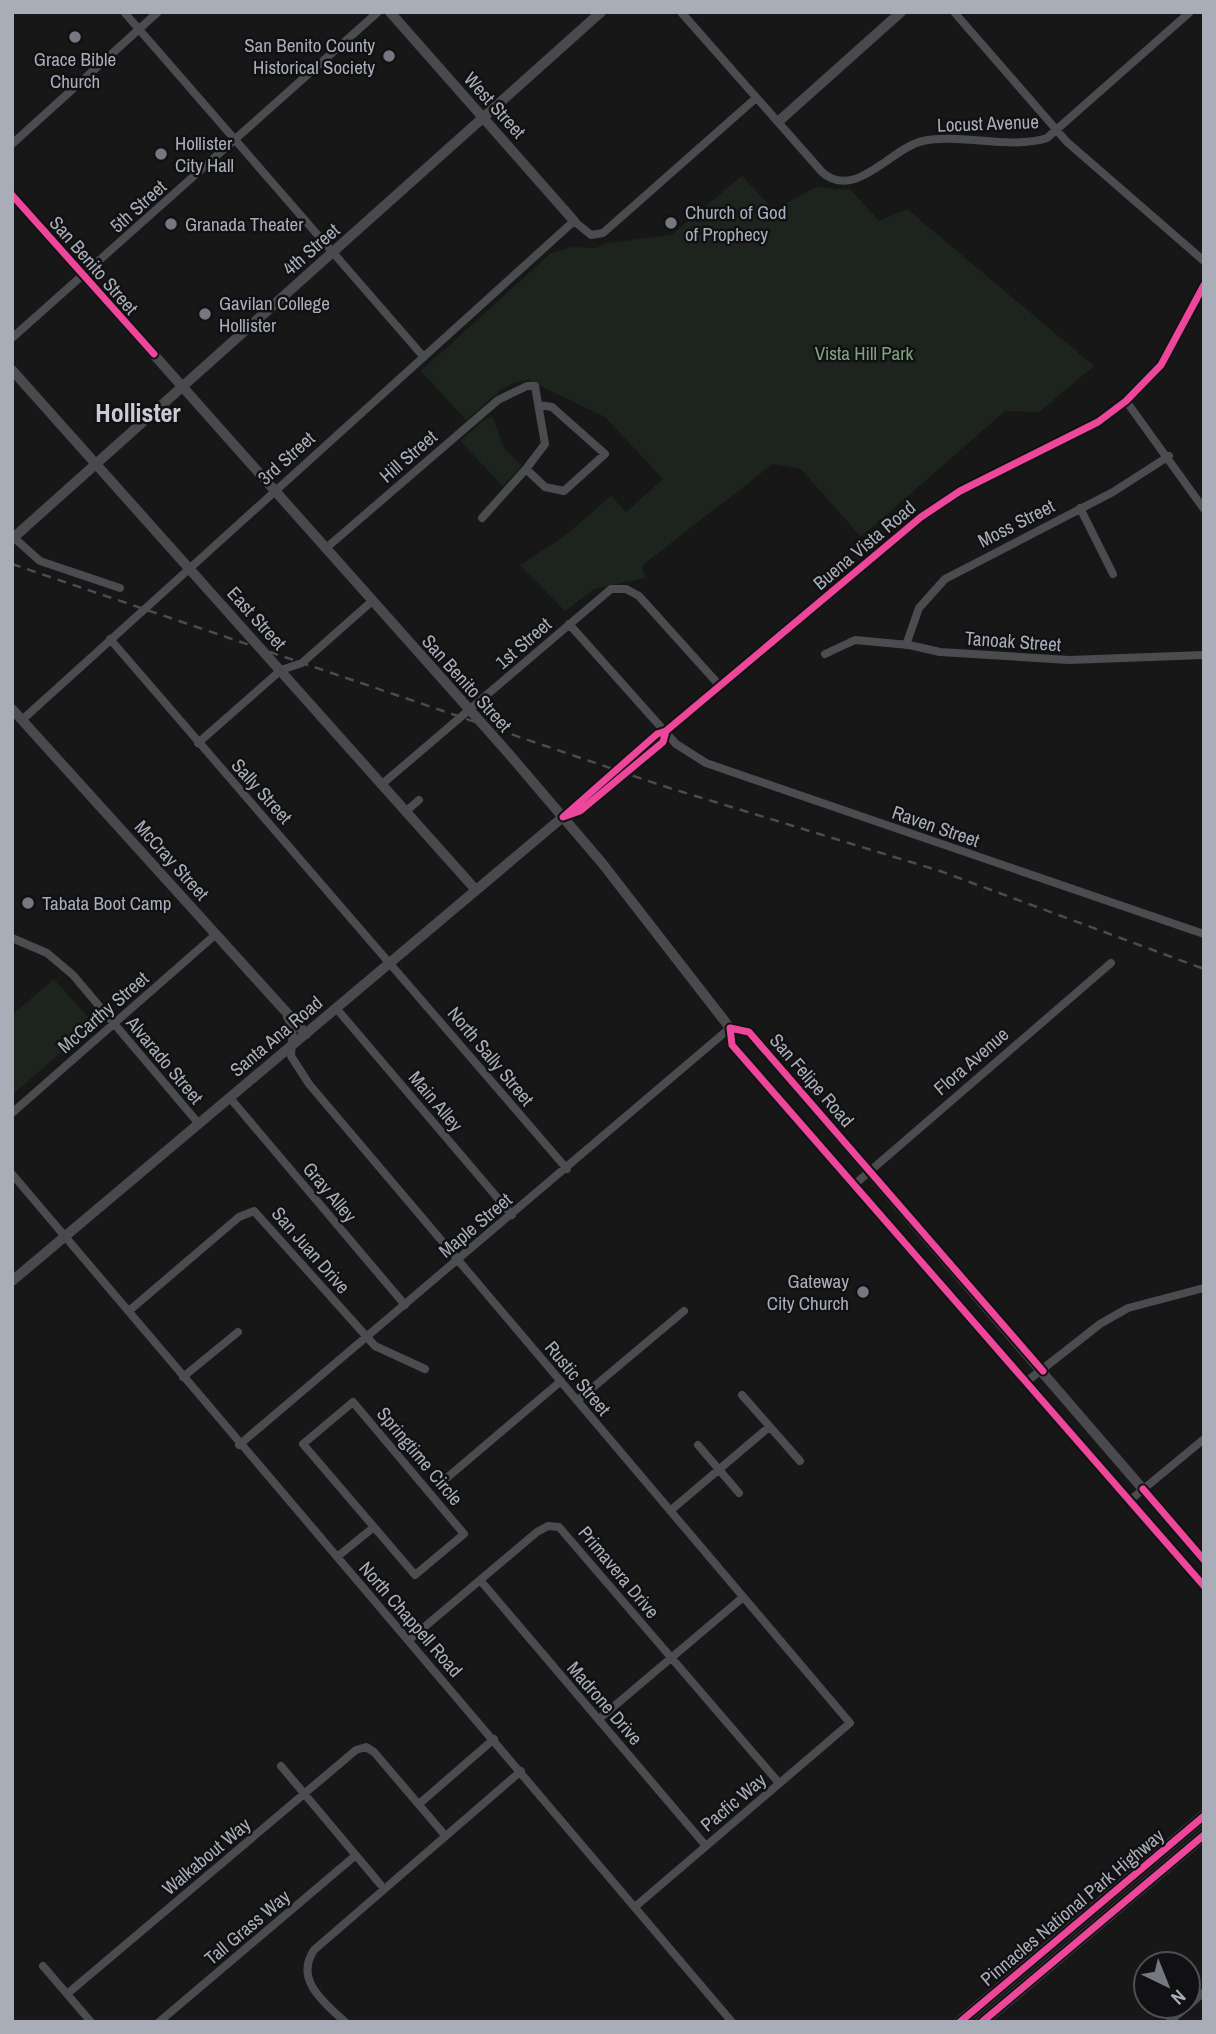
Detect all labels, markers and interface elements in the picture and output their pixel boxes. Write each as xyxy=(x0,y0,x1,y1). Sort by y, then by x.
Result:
marker: Grace Bible Church xyxy=(67,29,83,45)
place label: San Benito County Historical Society xyxy=(244,32,375,80)
place label: Grace Bible Church xyxy=(34,46,116,94)
marker: San Benito County Historical Society xyxy=(381,48,397,64)
street label: West Street xyxy=(458,66,532,144)
street label: Locust Avenue xyxy=(937,108,1039,138)
place label: Hollister City Hall xyxy=(175,130,234,178)
marker: Hollister City Hall xyxy=(153,146,169,162)
street label: 5th Street xyxy=(104,173,172,238)
place label: Church of God of Prophecy xyxy=(685,199,786,247)
street label: San Benito Street xyxy=(44,210,145,320)
place label: Granada Theater xyxy=(185,211,304,237)
marker: Church of God of Prophecy xyxy=(663,215,679,231)
marker: Granada Theater xyxy=(163,216,179,232)
street label: 4th Street xyxy=(277,217,346,281)
place label: Gavilan College Hollister xyxy=(219,290,330,338)
marker: Gavilan College Hollister xyxy=(197,306,213,322)
park label: Vista Hill Park xyxy=(815,340,913,366)
district label: Hollister xyxy=(95,395,181,430)
street label: Hill Street xyxy=(374,423,443,488)
street label: 3rd Street xyxy=(252,425,321,491)
street label: Moss Street xyxy=(973,492,1060,553)
street label: Buena Vista Road xyxy=(807,494,921,596)
street label: East Street xyxy=(222,581,293,656)
street label: 1st Street xyxy=(489,611,557,675)
street label: Tanoak Street xyxy=(964,625,1063,657)
street label: San Benito Street xyxy=(416,629,518,738)
street label: Sally Street xyxy=(226,753,299,830)
street label: Raven Street xyxy=(889,799,984,853)
street label: McCray Street xyxy=(129,814,215,906)
place label: Tabata Boot Camp xyxy=(42,890,171,916)
marker: Tabata Boot Camp xyxy=(20,895,36,911)
street label: McCarthy Street xyxy=(52,965,155,1059)
street label: Santa Ana Road xyxy=(224,990,328,1082)
street label: North Sally Street xyxy=(442,1001,541,1112)
street label: Alvarado Street xyxy=(120,1010,210,1110)
street label: Flora Avenue xyxy=(928,1021,1014,1101)
street label: San Felipe Road xyxy=(764,1028,860,1132)
street label: Main Alley xyxy=(403,1065,469,1137)
street label: Gray Alley xyxy=(297,1156,363,1228)
street label: Maple Street xyxy=(433,1186,518,1263)
street label: San Juan Drive xyxy=(266,1201,356,1299)
place label: Gateway City Church xyxy=(767,1268,849,1316)
marker: Gateway City Church xyxy=(855,1284,871,1300)
street label: Rustic Street xyxy=(539,1335,617,1421)
street label: Springtime Circle xyxy=(371,1401,469,1511)
street label: Primavera Drive xyxy=(573,1520,665,1624)
street label: North Chappell Road xyxy=(353,1556,469,1682)
street label: Madrone Drive xyxy=(561,1656,649,1750)
street label: Pacfic Way xyxy=(695,1767,771,1837)
street label: Walkabout Way xyxy=(156,1811,256,1901)
street label: Pinnacles National Park Highway xyxy=(975,1822,1169,1992)
street label: Tall Grass Way xyxy=(199,1883,296,1971)
north arrow xyxy=(1132,1950,1202,2020)
text: N xyxy=(1166,1984,1192,2011)

